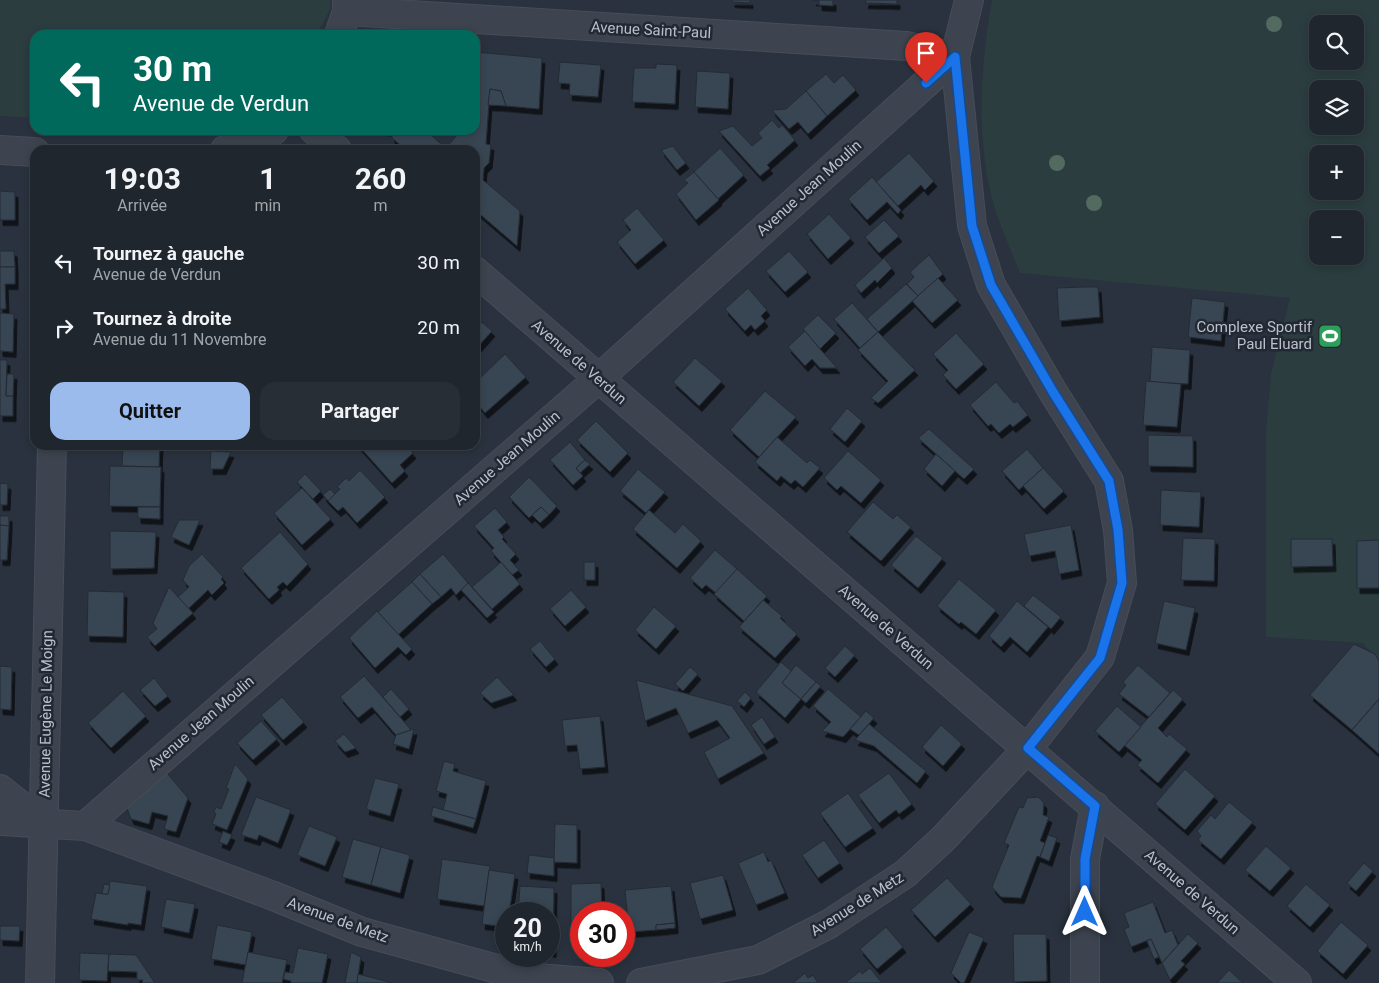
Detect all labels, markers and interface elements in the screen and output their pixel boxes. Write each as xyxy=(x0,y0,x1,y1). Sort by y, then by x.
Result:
map controls xyxy=(1309,15,1364,265)
button: search xyxy=(1309,15,1364,70)
street label: Avenue Saint-Paul xyxy=(590,18,712,42)
pin xyxy=(905,32,947,83)
icon: arrive xyxy=(912,39,940,67)
text: 30 m xyxy=(133,49,212,90)
icon: left xyxy=(50,50,115,115)
button: layers xyxy=(1309,80,1364,135)
text: Avenue de Verdun xyxy=(133,91,309,116)
street label: Avenue Jean Moulin xyxy=(753,136,865,240)
button: + xyxy=(1309,145,1364,200)
text: 19:03 xyxy=(104,161,181,196)
text: 1 xyxy=(259,161,276,196)
text: 260 xyxy=(355,161,406,196)
text: Arrivée xyxy=(117,196,167,215)
text: min xyxy=(254,196,281,215)
text: m xyxy=(374,196,388,215)
button: − xyxy=(1309,210,1364,265)
text: Tournez à gauche xyxy=(93,242,244,265)
icon: left xyxy=(50,249,78,277)
text: 30 m xyxy=(417,251,460,274)
text: Avenue de Verdun xyxy=(93,265,221,284)
text: Tournez à droite xyxy=(93,307,232,330)
icon: right xyxy=(50,314,78,342)
text: 20 m xyxy=(417,316,460,339)
street label: Avenue de Verdun xyxy=(528,316,630,408)
place label: Complexe Sportif Paul Eluard xyxy=(1196,318,1313,353)
sports icon: Complexe Sportif Paul Eluard xyxy=(1317,323,1343,349)
text: Avenue du 11 Novembre xyxy=(93,330,266,349)
button: Quitter xyxy=(50,382,250,440)
button: Partager xyxy=(260,382,460,440)
street label: Avenue Jean Moulin xyxy=(450,407,564,509)
street label: Avenue de Verdun xyxy=(835,581,937,673)
street label: Avenue Eugène Le Moign xyxy=(36,630,56,798)
street label: Avenue Jean Moulin xyxy=(144,672,258,774)
street label: Avenue de Verdun xyxy=(1141,846,1243,938)
street label: Avenue de Metz xyxy=(807,868,907,940)
position arrow xyxy=(1058,885,1110,937)
street label: Avenue de Metz xyxy=(285,893,391,947)
speed limit sign: 30 xyxy=(570,902,635,967)
text: 20 xyxy=(513,914,542,943)
text: km/h xyxy=(513,940,542,954)

